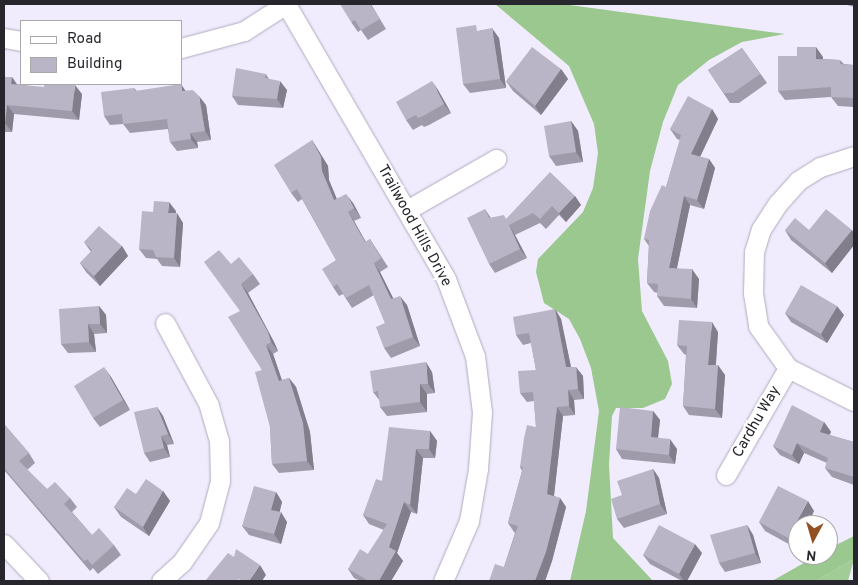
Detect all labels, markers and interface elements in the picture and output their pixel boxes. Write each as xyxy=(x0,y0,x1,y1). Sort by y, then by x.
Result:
legend xyxy=(20,20,182,85)
text: Road xyxy=(67,30,102,49)
text: Building xyxy=(67,55,122,74)
street label: Trailwood Hills Drive xyxy=(373,162,455,290)
street label: Cardhu Way xyxy=(729,383,785,461)
north arrow xyxy=(788,515,838,565)
text: N xyxy=(806,545,817,563)

